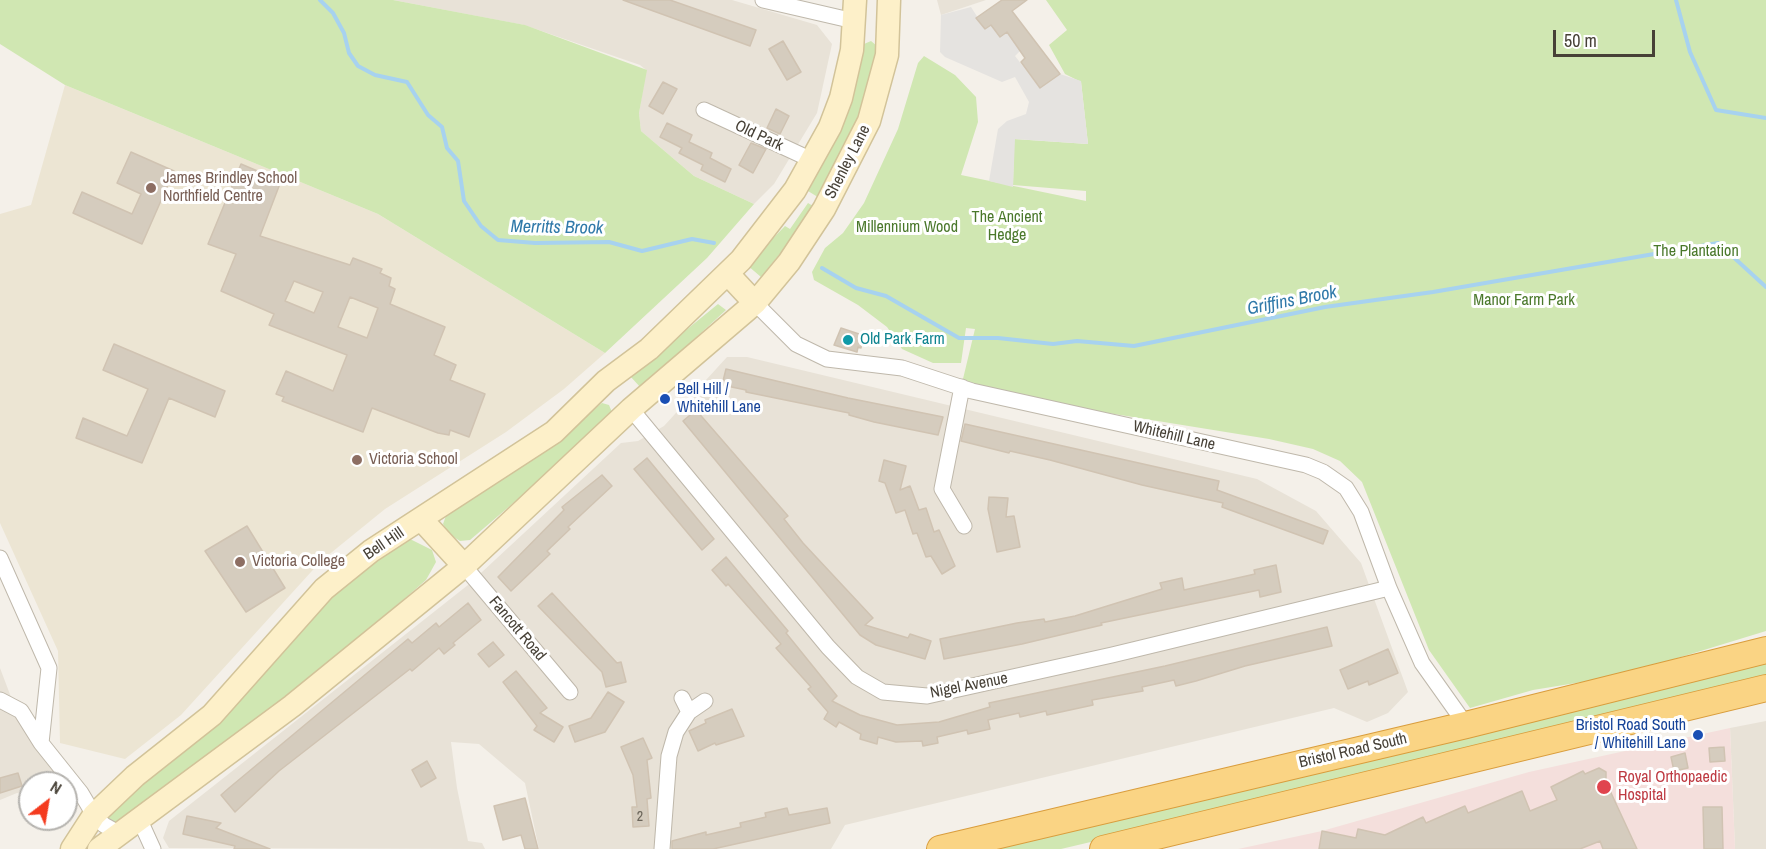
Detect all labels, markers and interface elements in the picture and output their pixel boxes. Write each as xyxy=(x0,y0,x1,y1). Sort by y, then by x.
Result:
scale bar xyxy=(1556,18,1658,56)
text: 50 m xyxy=(1564,28,1597,53)
street label: Old Park xyxy=(732,117,786,155)
street label: Shenley Lane xyxy=(821,122,875,202)
place label: James Brindley School Northfield Centre xyxy=(163,169,297,207)
marker: James Brindley School Northfield Centre xyxy=(144,181,158,195)
park label: The Ancient Hedge xyxy=(972,208,1042,246)
water label: Merritts Brook xyxy=(510,216,604,240)
park label: Millennium Wood xyxy=(856,218,958,238)
park label: The Plantation xyxy=(1653,242,1739,262)
water label: Griffins Brook xyxy=(1245,282,1339,320)
park label: Manor Farm Park xyxy=(1473,291,1575,311)
place label: Old Park Farm xyxy=(860,330,945,350)
marker: Old Park Farm xyxy=(841,333,855,347)
place label: Bell Hill / Whitehill Lane xyxy=(677,380,761,418)
marker: Bell Hill / Whitehill Lane xyxy=(658,392,672,406)
street label: Whitehill Lane xyxy=(1131,417,1217,455)
place label: Victoria School xyxy=(369,450,458,470)
marker: Victoria School xyxy=(350,453,364,467)
street label: Bell Hill xyxy=(360,524,408,564)
place label: Victoria College xyxy=(252,552,345,572)
marker: Victoria College xyxy=(233,555,247,569)
street label: Fancott Road xyxy=(485,593,549,665)
street label: Nigel Avenue xyxy=(929,669,1009,703)
place label: Bristol Road South / Whitehill Lane xyxy=(1576,716,1686,754)
marker: Bristol Road South / Whitehill Lane xyxy=(1691,728,1705,742)
street label: Bristol Road South xyxy=(1297,729,1409,773)
place label: Royal Orthopaedic Hospital xyxy=(1618,768,1727,806)
north arrow xyxy=(18,771,78,831)
text: N xyxy=(47,775,66,799)
marker: Royal Orthopaedic Hospital xyxy=(1595,778,1613,796)
house number: 2 xyxy=(637,809,643,825)

